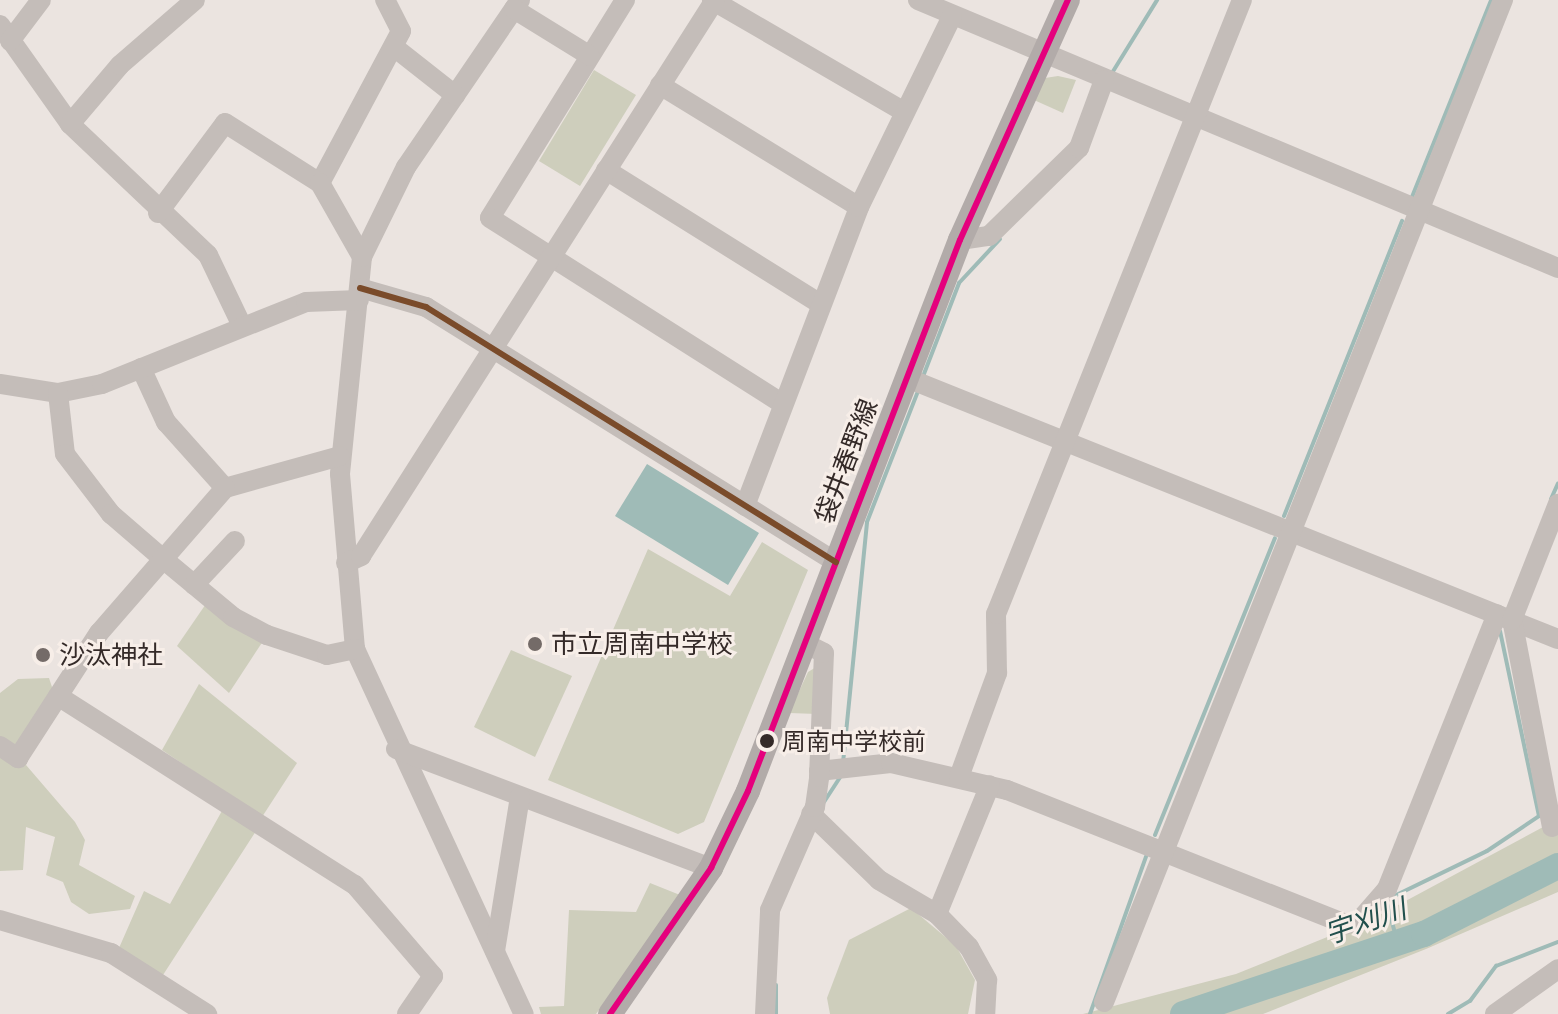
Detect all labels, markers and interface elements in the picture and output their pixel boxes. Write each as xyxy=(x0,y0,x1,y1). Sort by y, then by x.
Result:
street label: 袋井春野線 xyxy=(808,395,884,527)
place label: 市立周南中学校 xyxy=(551,628,733,660)
marker: 市立周南中学校 xyxy=(526,635,544,653)
place label: 沙汰神社 xyxy=(59,639,163,671)
marker: 沙汰神社 xyxy=(34,646,52,664)
place label: 周南中学校前 xyxy=(782,727,926,755)
marker: 周南中学校前 xyxy=(759,733,775,749)
water label: 宇刈川 xyxy=(1320,890,1410,950)

